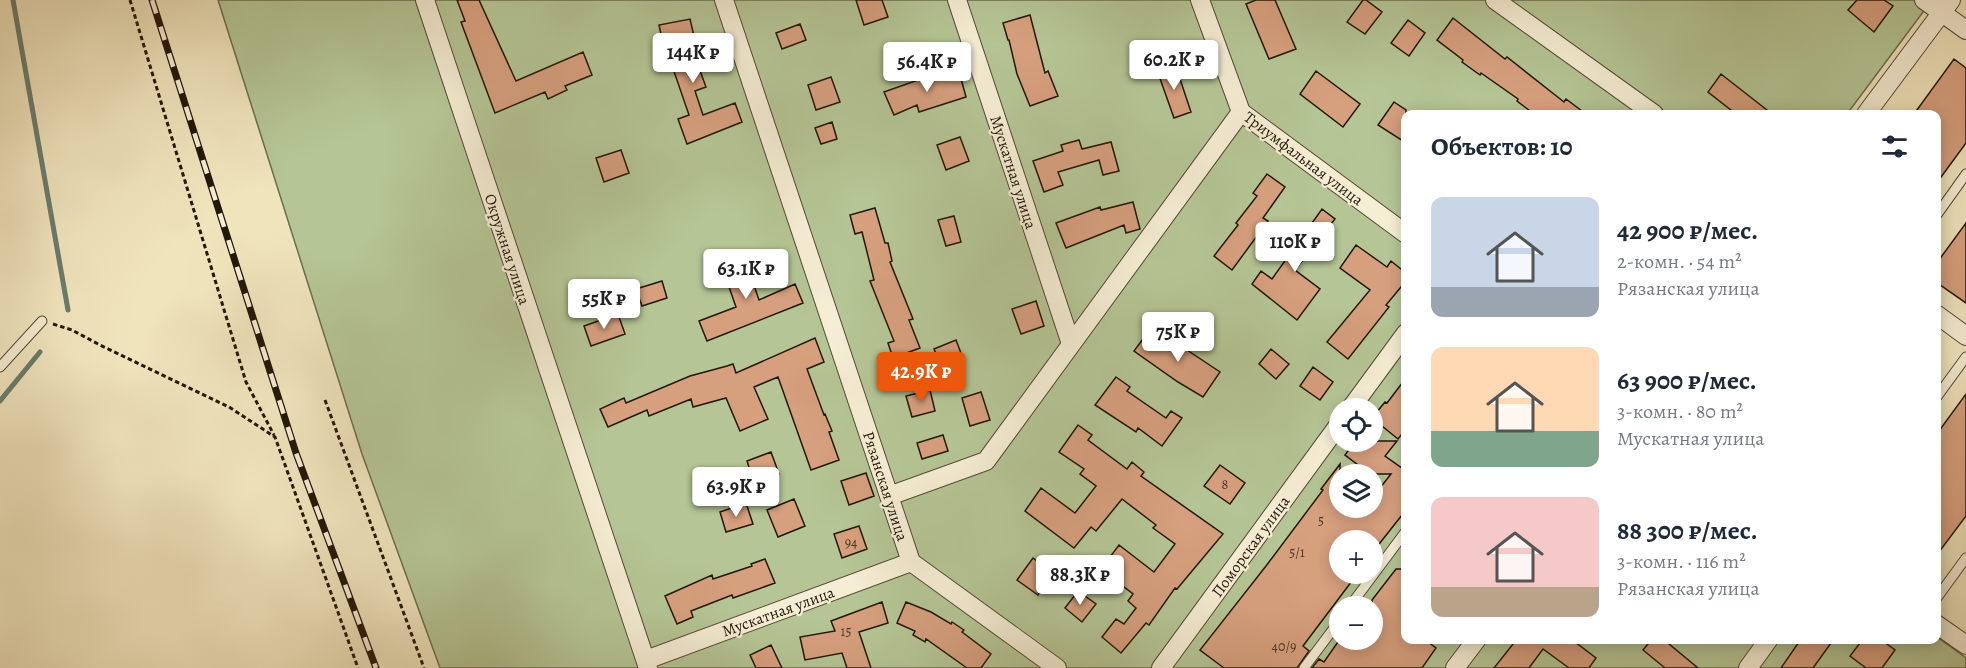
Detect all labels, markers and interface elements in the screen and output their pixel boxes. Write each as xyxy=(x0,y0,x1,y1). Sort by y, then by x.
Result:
pin: 144K ₽ xyxy=(644,33,742,84)
text: 144K ₽ xyxy=(667,39,719,66)
pin: 60.2K ₽ xyxy=(1119,40,1229,91)
pin: 56.4K ₽ xyxy=(872,42,982,93)
text: 60.2K ₽ xyxy=(1143,46,1205,73)
text: 56.4K ₽ xyxy=(897,48,957,75)
street label: Триумфальная улица xyxy=(1239,107,1368,211)
street label: Мускатная улица xyxy=(984,113,1042,232)
text: Объектов: 10 xyxy=(1431,129,1573,164)
icon: filters xyxy=(1878,130,1911,163)
street label: Окружная улица xyxy=(479,191,536,308)
text: 42 900 ₽/мес. xyxy=(1617,213,1758,248)
icon: home xyxy=(1479,221,1551,293)
pin: 110K ₽ xyxy=(1246,222,1344,273)
text: 110K ₽ xyxy=(1269,228,1321,255)
text: 2-комн. · 54 m² xyxy=(1617,248,1742,275)
pin: 63.1K ₽ xyxy=(691,249,801,300)
text: 63.1K ₽ xyxy=(717,255,775,282)
text: Рязанская улица xyxy=(1617,275,1760,302)
pin: 55K ₽ xyxy=(562,279,646,330)
text: 55K ₽ xyxy=(582,285,626,312)
pin: 75K ₽ xyxy=(1136,312,1220,363)
text: 75K ₽ xyxy=(1156,318,1200,345)
pin: 42.9K ₽ xyxy=(866,352,976,403)
text: 42.9K ₽ xyxy=(891,358,951,385)
text: 63 900 ₽/мес. xyxy=(1617,363,1757,398)
icon: home xyxy=(1479,371,1551,443)
map controls xyxy=(1329,398,1383,650)
button: locate xyxy=(1329,398,1383,452)
text: 3-комн. · 80 m² xyxy=(1617,398,1743,425)
text: Мускатная улица xyxy=(1617,425,1765,452)
street label: Рязанская улица xyxy=(857,429,913,545)
button: layers xyxy=(1329,464,1383,518)
pin: 63.9K ₽ xyxy=(681,467,791,518)
text: 63.9K ₽ xyxy=(706,473,766,500)
house number: 8 xyxy=(1222,475,1229,494)
street label: Поморская улица xyxy=(1207,491,1295,602)
house number: 5 xyxy=(1318,511,1324,530)
text: 88 300 ₽/мес. xyxy=(1617,513,1758,548)
icon: home xyxy=(1479,521,1551,593)
button: + xyxy=(1329,530,1383,584)
house number: 94 xyxy=(845,533,857,552)
house number: 5/1 xyxy=(1289,543,1305,562)
text: 3-комн. · 116 m² xyxy=(1617,548,1746,575)
pin: 88.3K ₽ xyxy=(1025,555,1135,606)
text: 88.3K ₽ xyxy=(1050,561,1110,588)
text: Рязанская улица xyxy=(1617,575,1760,602)
street label: Мускатная улица xyxy=(719,581,838,642)
button: − xyxy=(1329,596,1383,650)
house number: 15 xyxy=(841,622,851,641)
house number: 40/9 xyxy=(1272,637,1296,656)

